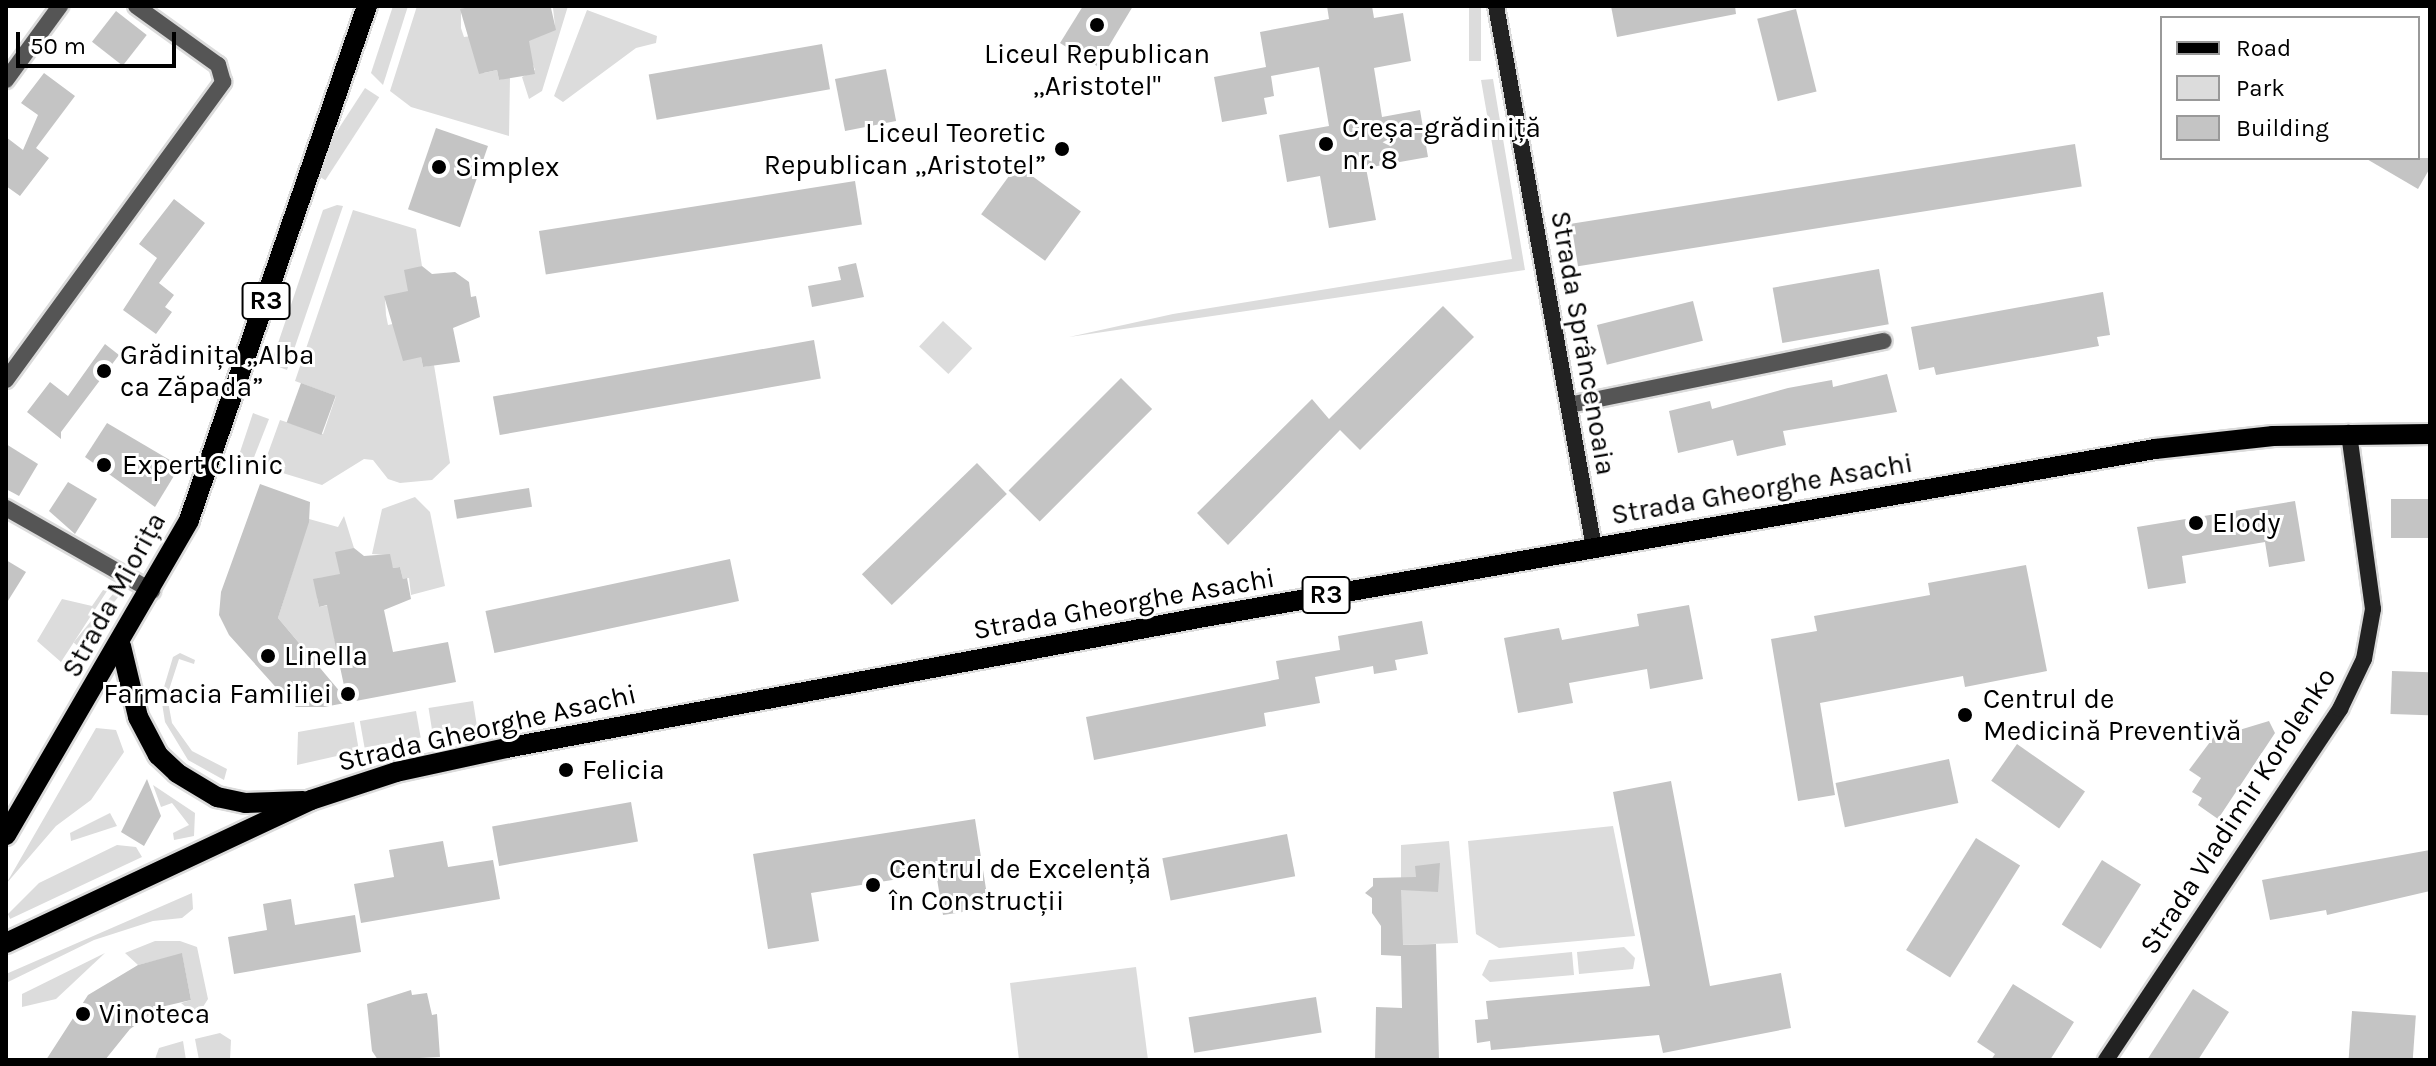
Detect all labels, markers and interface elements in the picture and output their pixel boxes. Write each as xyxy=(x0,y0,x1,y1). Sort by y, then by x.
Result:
scale bar xyxy=(20,16,180,66)
marker: Liceul Republican ,,Aristotel" xyxy=(1088,16,1106,34)
legend xyxy=(2160,16,2420,160)
text: 50 m xyxy=(30,32,86,60)
text: Road xyxy=(2236,34,2291,62)
place label: Liceul Republican ,,Aristotel" xyxy=(984,37,1210,103)
text: Park xyxy=(2236,74,2285,102)
place label: Creșa-grădiniță nr. 8 xyxy=(1342,111,1541,177)
text: Building xyxy=(2236,114,2329,142)
place label: Liceul Teoretic Republican „Aristotel” xyxy=(764,116,1046,182)
marker: Creșa-grădiniță nr. 8 xyxy=(1317,135,1335,153)
marker: Liceul Teoretic Republican „Aristotel” xyxy=(1053,140,1071,158)
place label: Simplex xyxy=(455,150,559,184)
marker: Simplex xyxy=(430,158,448,176)
street label: Strada Sprâncenoaia xyxy=(1543,208,1623,478)
road number: R3 xyxy=(240,279,292,323)
place label: Grădinița „Alba ca Zăpada” xyxy=(120,338,314,404)
marker: Grădinița „Alba ca Zăpada” xyxy=(95,362,113,380)
street label: Strada Gheorghe Asachi xyxy=(1609,446,1915,532)
place label: Expert Clinic xyxy=(122,448,283,482)
marker: Expert Clinic xyxy=(93,454,115,476)
place label: Elody xyxy=(2212,506,2281,540)
street label: Strada Miorița xyxy=(55,507,173,683)
marker: Elody xyxy=(2187,514,2205,532)
street label: Strada Gheorghe Asachi xyxy=(971,561,1277,647)
road number: R3 xyxy=(1300,573,1352,617)
place label: Linella xyxy=(284,639,368,673)
marker: Linella xyxy=(259,647,277,665)
street label: Strada Vladimir Korolenko xyxy=(2133,661,2343,961)
place label: Farmacia Familiei xyxy=(103,677,332,711)
street label: Strada Gheorghe Asachi xyxy=(334,677,640,779)
place label: Centrul de Medicină Preventivă xyxy=(1983,682,2241,748)
marker: Farmacia Familiei xyxy=(339,685,357,703)
marker: Centrul de Medicină Preventivă xyxy=(1954,704,1976,726)
place label: Felicia xyxy=(582,753,665,787)
marker: Felicia xyxy=(557,761,575,779)
place label: Centrul de Excelență în Construcții xyxy=(889,852,1151,918)
marker: Centrul de Excelență în Construcții xyxy=(864,876,882,894)
place label: Vinoteca xyxy=(99,997,210,1031)
marker: Vinoteca xyxy=(74,1005,92,1023)

